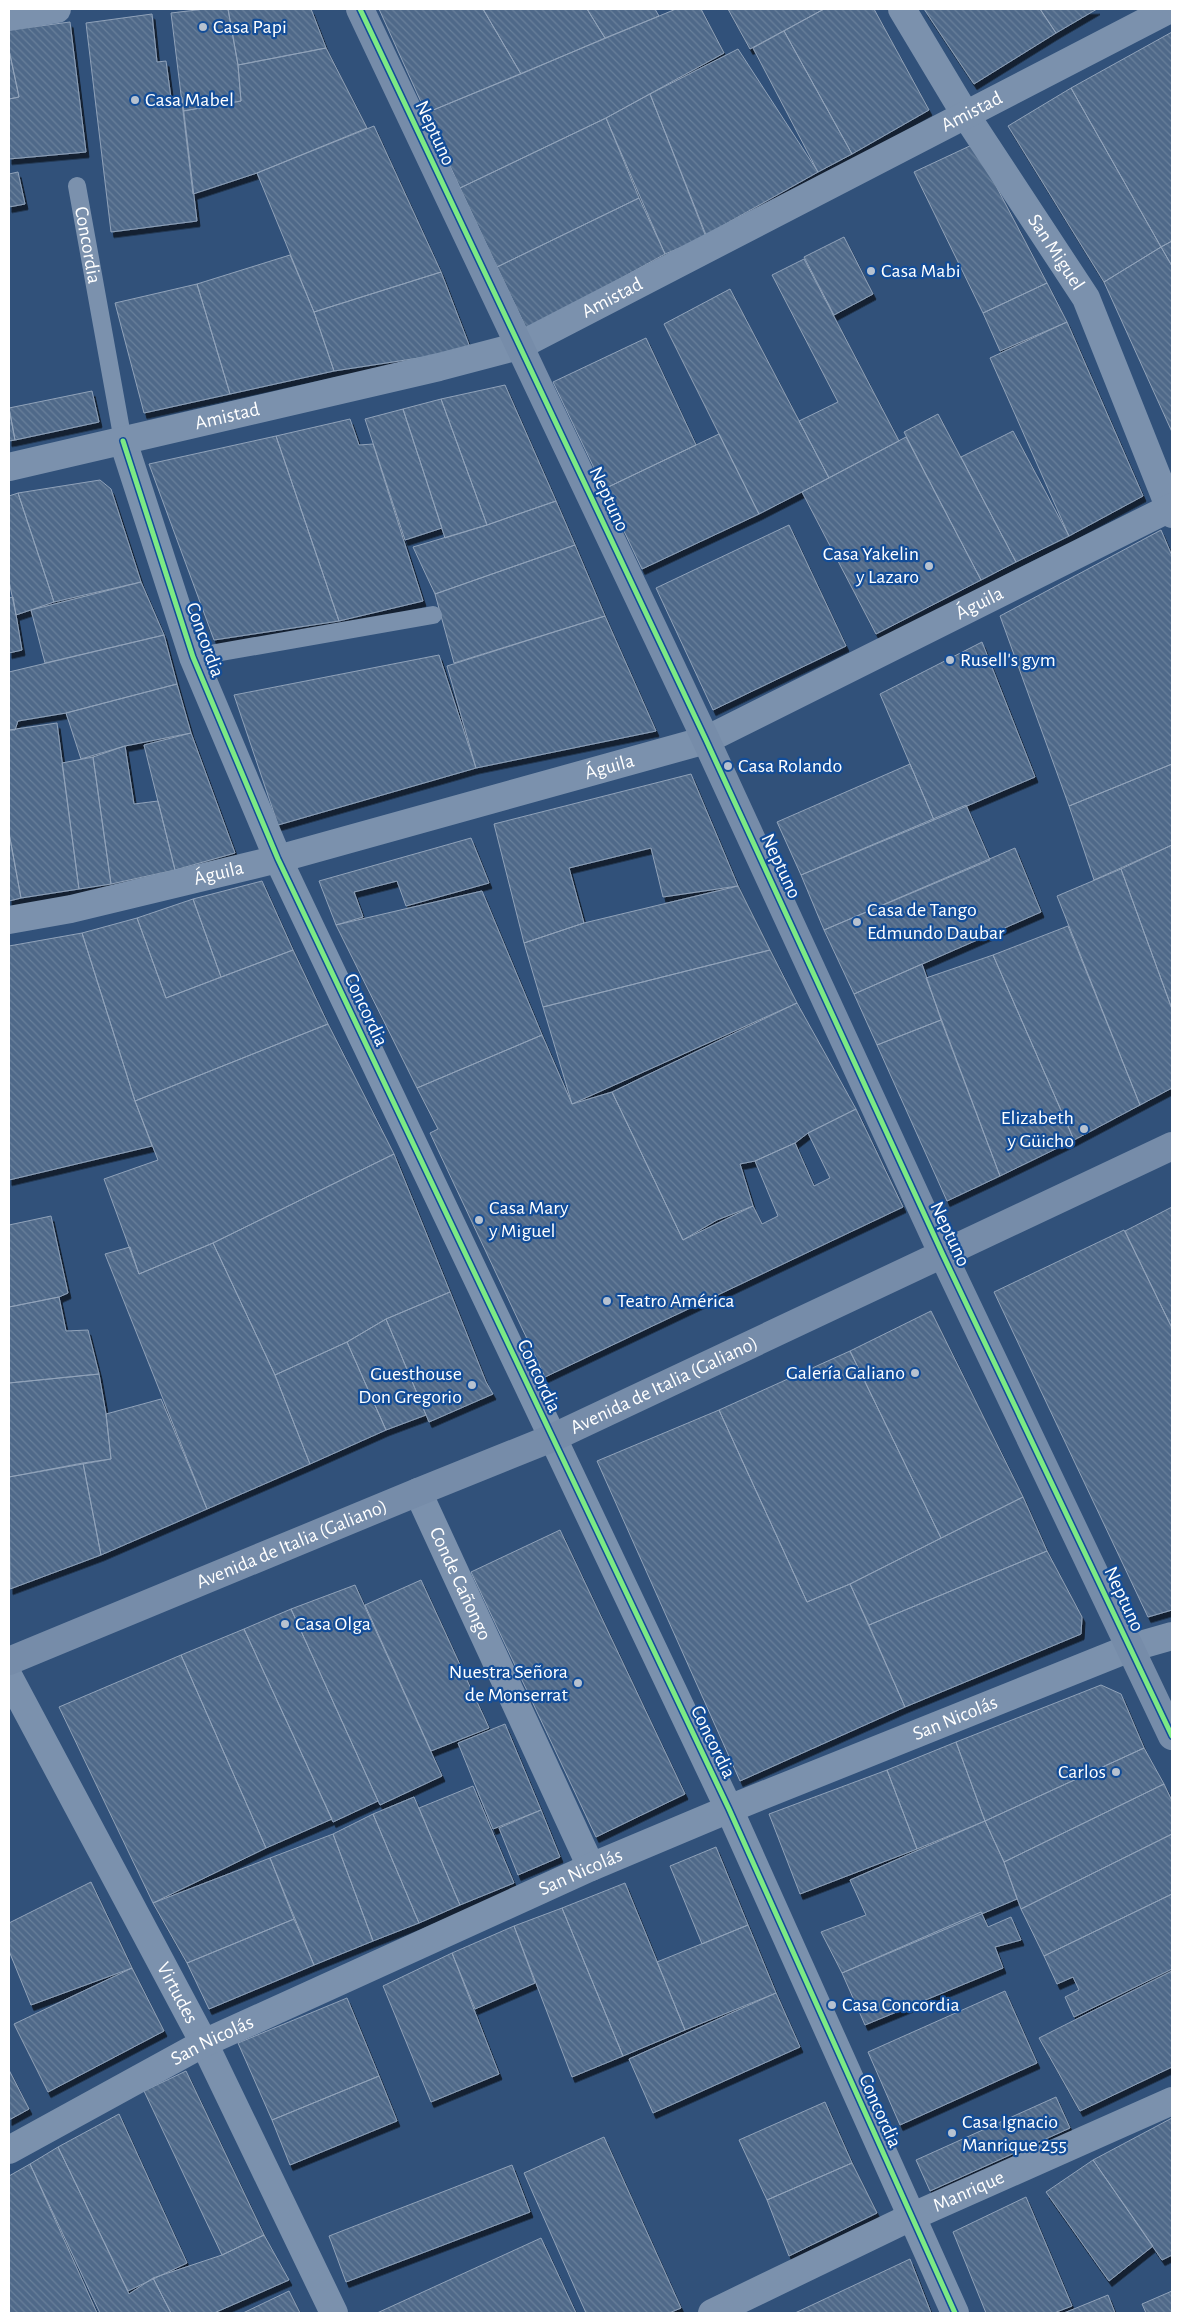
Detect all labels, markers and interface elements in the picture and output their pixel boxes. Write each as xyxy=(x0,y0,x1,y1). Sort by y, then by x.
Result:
place label: Casa Papi xyxy=(213,17,287,37)
marker: Casa Papi xyxy=(197,21,209,33)
street label: Amistad xyxy=(938,88,1005,136)
place label: Casa Mabel xyxy=(145,90,234,110)
marker: Casa Mabel xyxy=(129,94,141,106)
street label: Neptuno xyxy=(411,97,459,169)
street label: Concordia xyxy=(71,205,104,285)
street label: San Miguel xyxy=(1024,211,1088,294)
place label: Casa Mabi xyxy=(881,261,961,281)
marker: Casa Mabi xyxy=(865,265,877,277)
street label: Amistad xyxy=(578,274,646,322)
street label: Amistad xyxy=(193,399,261,433)
street label: Neptuno xyxy=(585,463,633,535)
place label: Casa Yakelin y Lazaro xyxy=(823,544,919,587)
marker: Casa Yakelin y Lazaro xyxy=(923,560,935,572)
street label: Águila xyxy=(952,583,1007,623)
street label: Concordia xyxy=(182,600,228,680)
place label: Rusell's gym xyxy=(960,650,1056,670)
marker: Rusell's gym xyxy=(944,654,956,666)
street label: Águila xyxy=(582,750,637,783)
place label: Casa Rolando xyxy=(738,756,842,776)
marker: Casa Rolando xyxy=(722,760,734,772)
street label: Neptuno xyxy=(757,830,805,902)
street label: Águila xyxy=(192,858,246,889)
place label: Casa de Tango Edmundo Daubar xyxy=(867,900,1005,943)
marker: Casa de Tango Edmundo Daubar xyxy=(851,916,863,928)
street label: Concordia xyxy=(340,970,392,1050)
place label: Elizabeth y Güicho xyxy=(1001,1108,1074,1151)
marker: Elizabeth y Güicho xyxy=(1078,1123,1090,1135)
place label: Casa Mary y Miguel xyxy=(488,1198,569,1241)
street label: Neptuno xyxy=(926,1198,974,1270)
marker: Casa Mary y Miguel xyxy=(473,1214,485,1226)
place label: Teatro América xyxy=(617,1291,735,1311)
marker: Teatro América xyxy=(601,1295,613,1307)
street label: Avenida de Italia (Galiano) xyxy=(567,1333,761,1438)
street label: Concordia xyxy=(513,1336,565,1416)
place label: Galería Galiano xyxy=(786,1363,905,1383)
place label: Guesthouse Don Gregorio xyxy=(358,1364,462,1407)
marker: Galería Galiano xyxy=(909,1367,921,1379)
marker: Guesthouse Don Gregorio xyxy=(466,1379,478,1391)
street label: Avenida de Italia (Galiano) xyxy=(193,1496,390,1592)
street label: Conde Cañongo xyxy=(426,1524,495,1643)
street label: Neptuno xyxy=(1100,1563,1148,1635)
place label: Casa Olga xyxy=(295,1614,371,1634)
marker: Casa Olga xyxy=(279,1618,291,1630)
place label: Nuestra Señora de Monserrat xyxy=(449,1662,569,1705)
marker: Nuestra Señora de Monserrat xyxy=(572,1677,584,1689)
street label: San Nicolás xyxy=(910,1692,1000,1744)
street label: Concordia xyxy=(687,1703,739,1781)
place label: Carlos xyxy=(1058,1762,1106,1782)
marker: Carlos xyxy=(1110,1766,1122,1778)
street label: San Nicolás xyxy=(536,1845,625,1899)
street label: Virtudes xyxy=(153,1959,202,2027)
place label: Casa Concordia xyxy=(842,1995,960,2015)
marker: Casa Concordia xyxy=(826,1999,838,2011)
street label: San Nicolás xyxy=(168,2012,257,2069)
street label: Concordia xyxy=(855,2071,905,2151)
place label: Casa Ignacio Manrique 255 xyxy=(962,2112,1067,2155)
marker: Casa Ignacio Manrique 255 xyxy=(946,2127,958,2139)
street label: Manrique xyxy=(930,2167,1007,2216)

